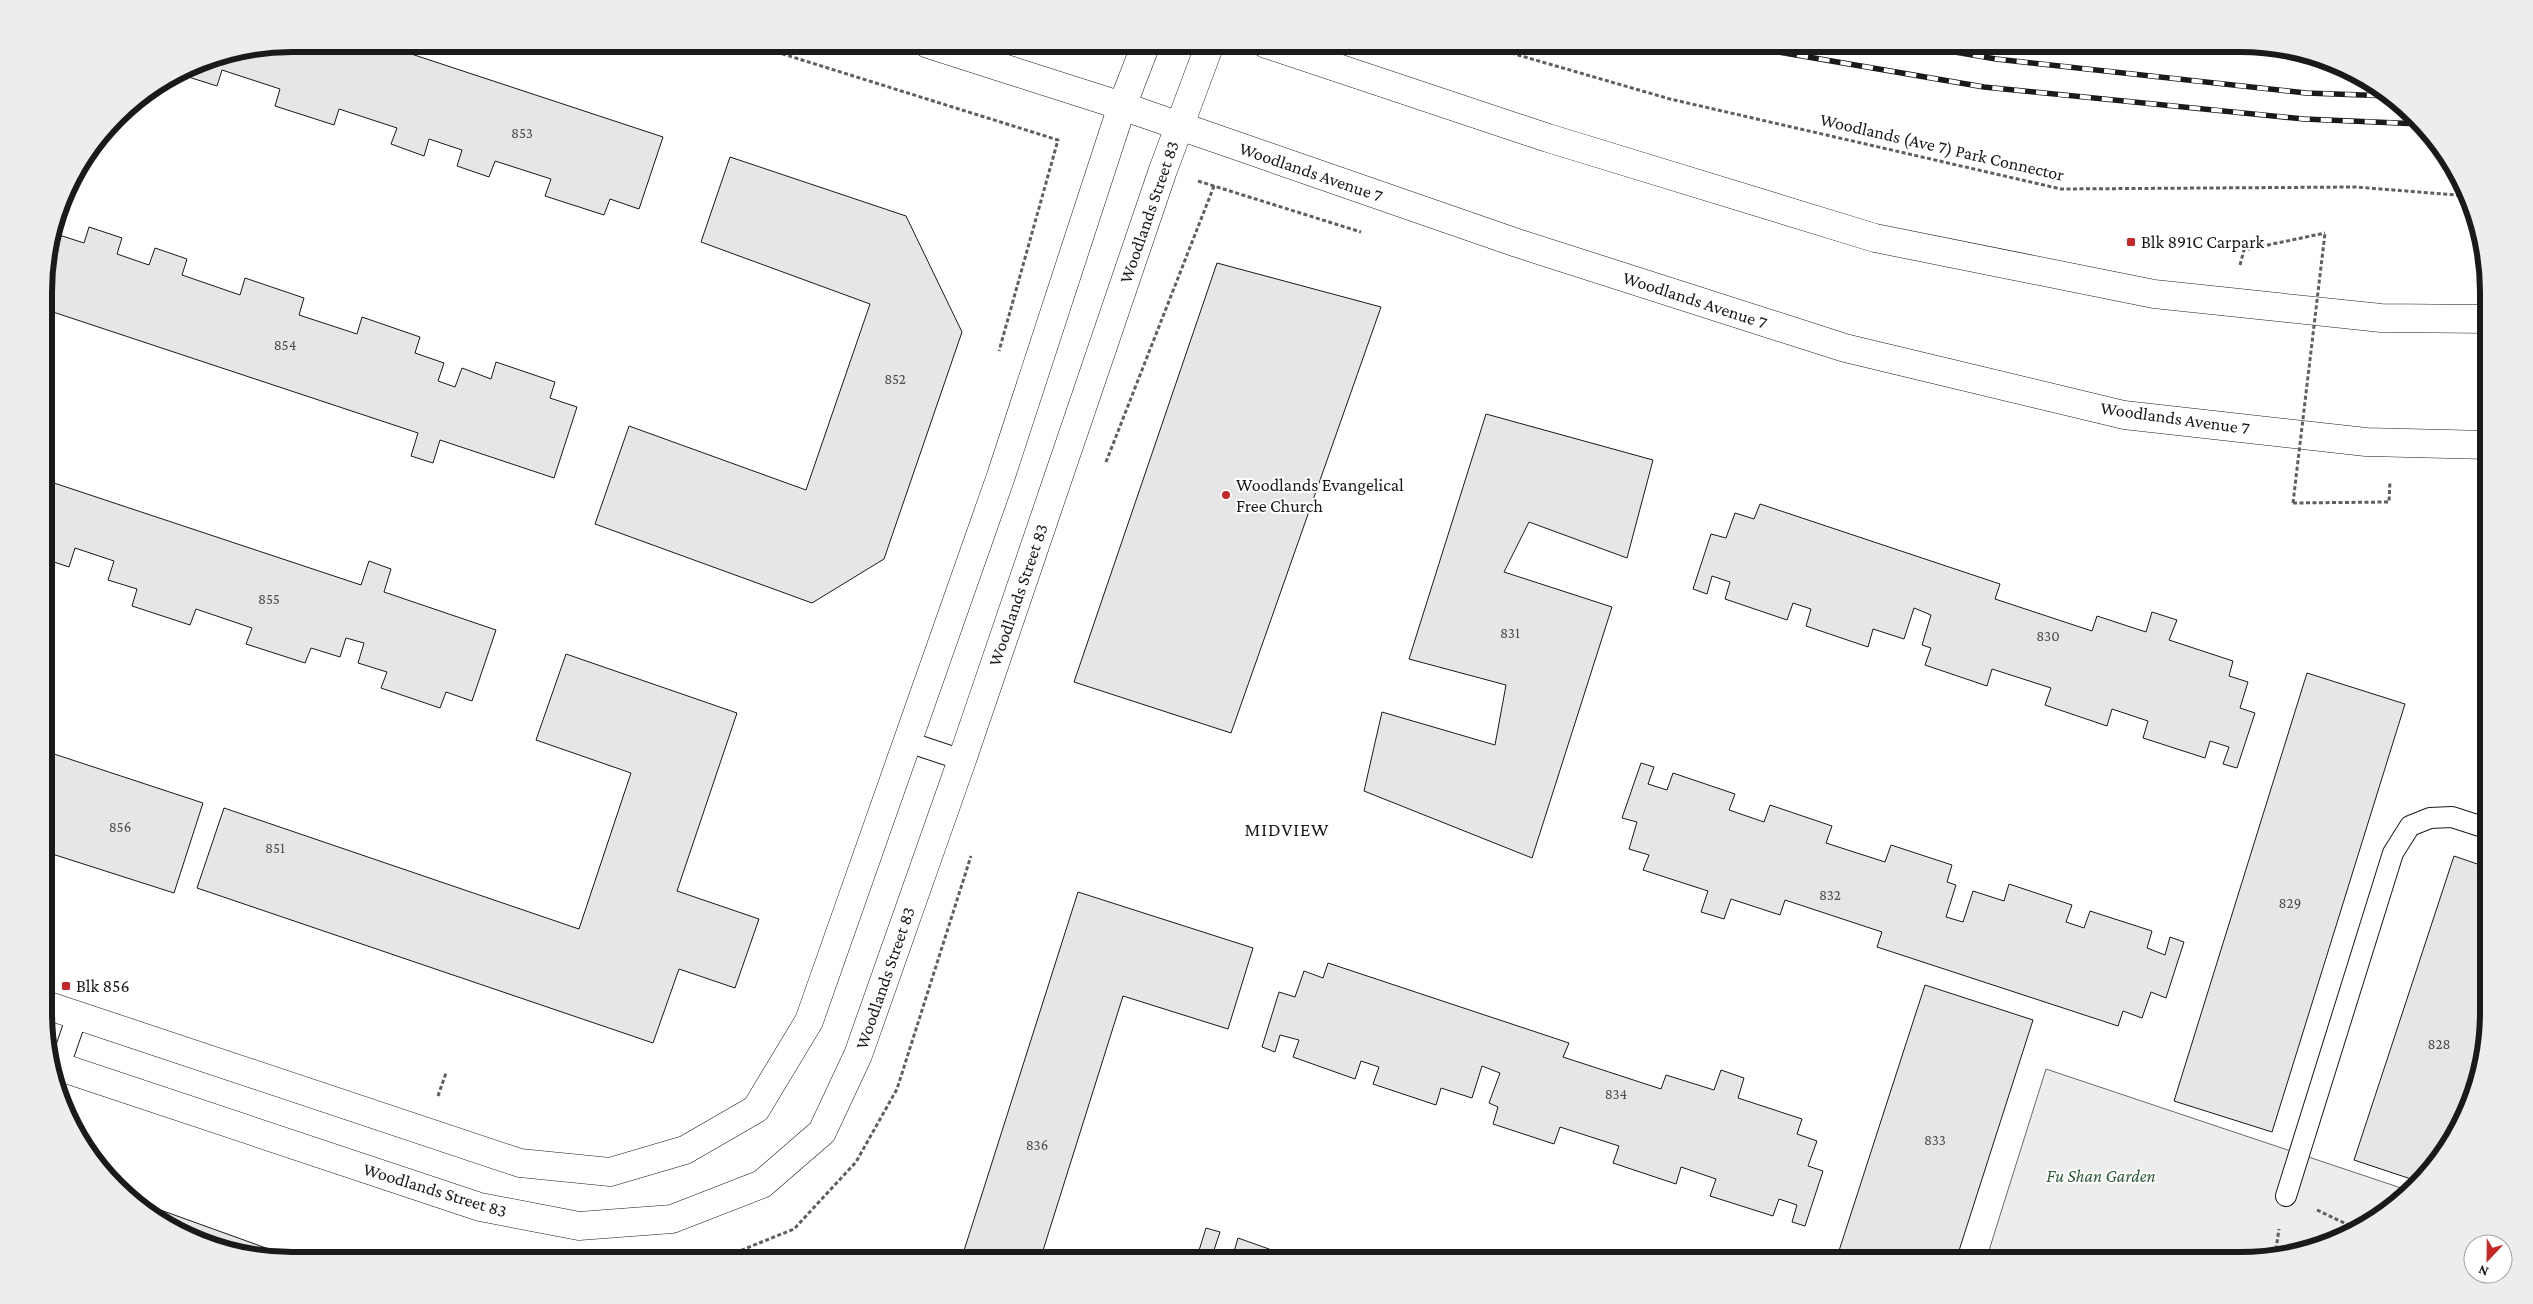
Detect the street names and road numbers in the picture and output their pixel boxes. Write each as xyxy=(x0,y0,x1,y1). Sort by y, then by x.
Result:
street label: Woodlands (Ave 7) Park Connector xyxy=(1818,109,2067,186)
street label: Woodlands Street 83 xyxy=(1115,138,1183,286)
street label: Woodlands Avenue 7 xyxy=(1237,138,1385,206)
street label: Woodlands Avenue 7 xyxy=(1620,267,1770,333)
street label: Woodlands Avenue 7 xyxy=(2099,398,2251,438)
street label: Woodlands Street 83 xyxy=(984,521,1052,669)
street label: Woodlands Street 83 xyxy=(851,904,919,1052)
street label: Woodlands Street 83 xyxy=(361,1159,509,1221)

